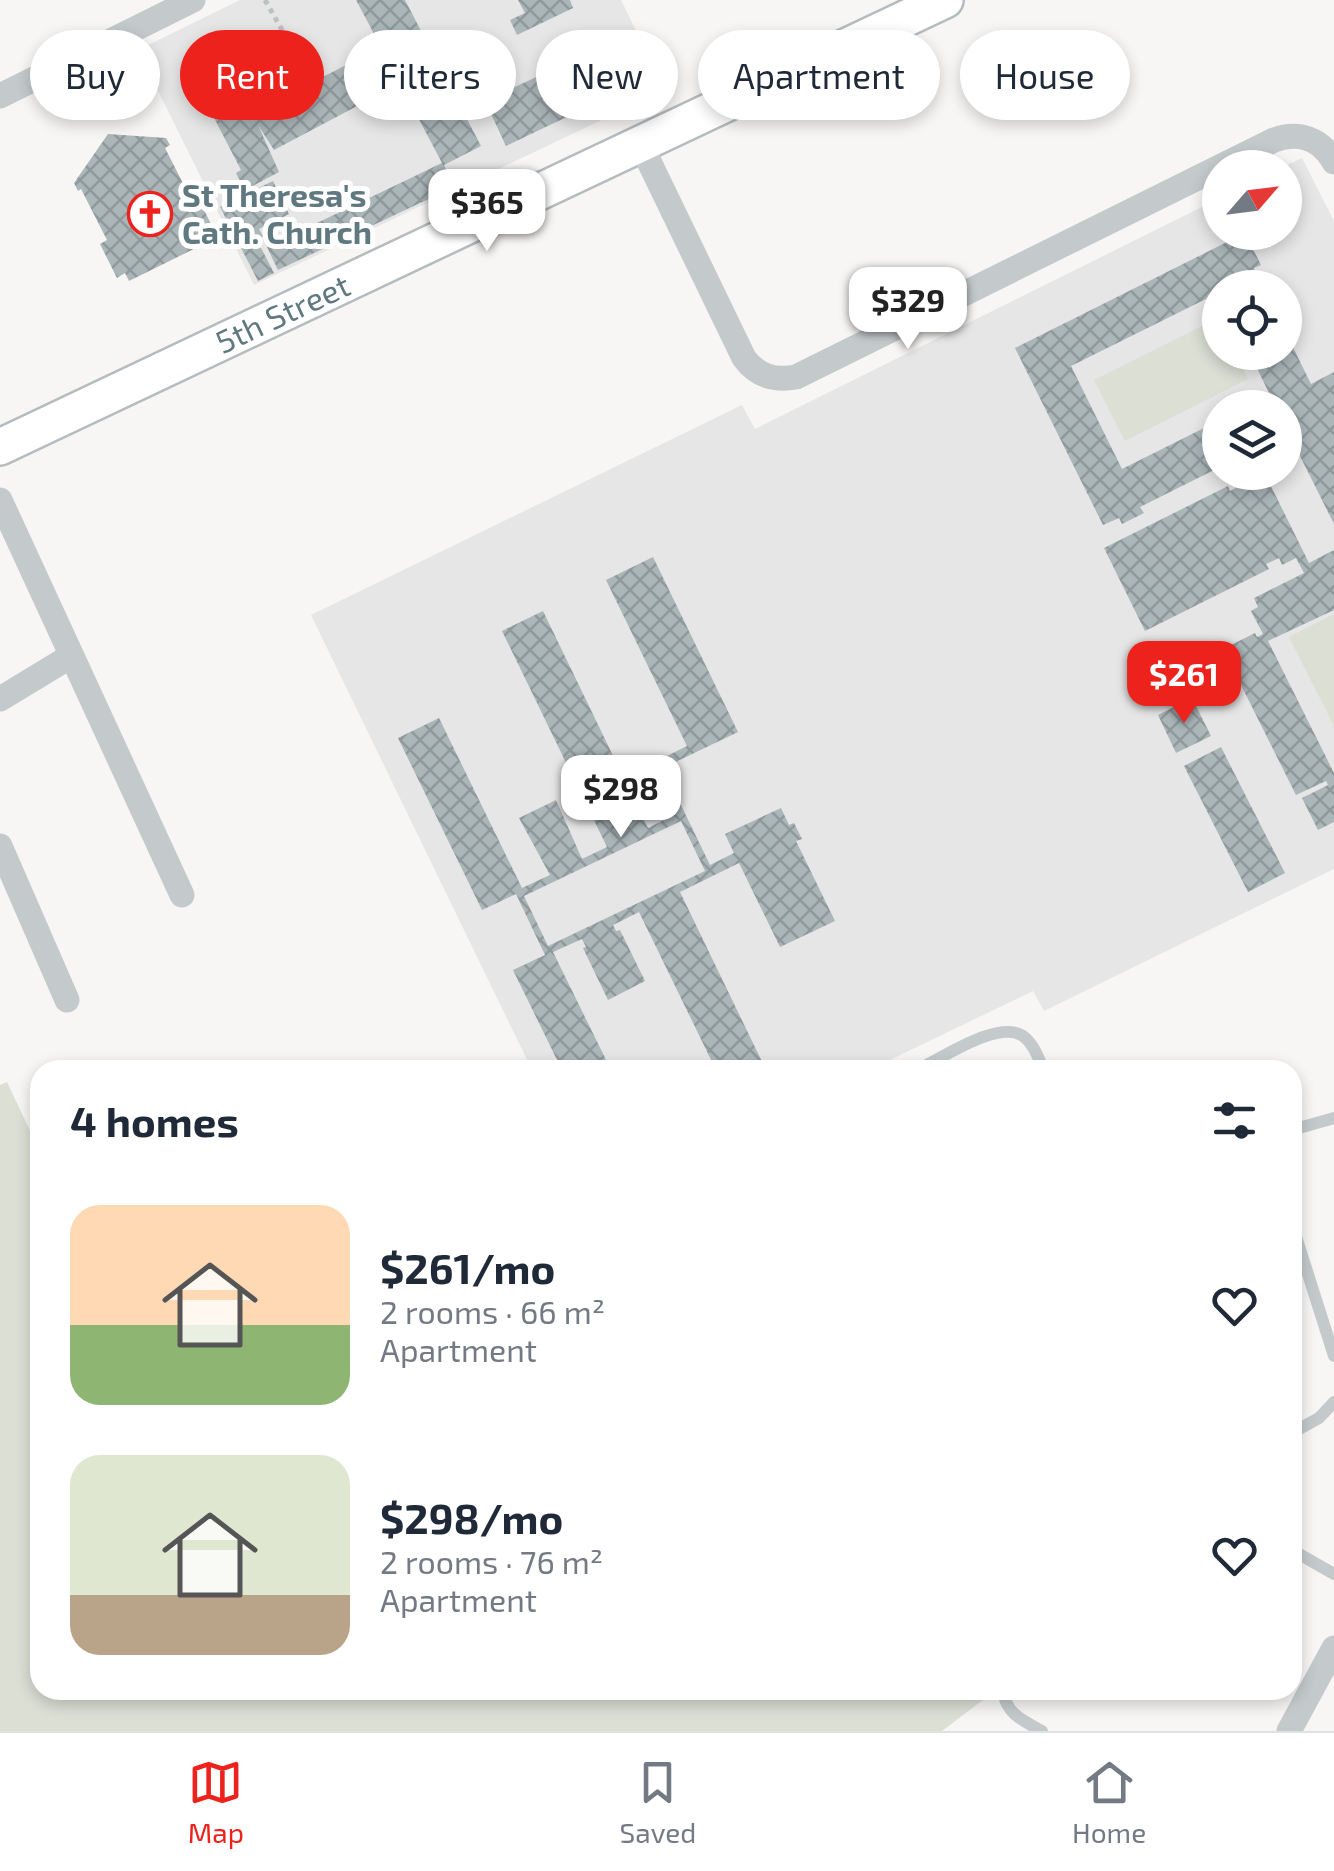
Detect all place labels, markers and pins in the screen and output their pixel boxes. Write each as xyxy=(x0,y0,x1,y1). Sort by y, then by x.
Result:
pin: $365 xyxy=(428,169,546,254)
place label: St Theresa's Cath. Church xyxy=(182,175,372,250)
church icon: St Theresa's Cath. Church xyxy=(127,191,173,237)
pin: $329 xyxy=(849,267,967,352)
pin: $261 xyxy=(1125,641,1243,726)
pin: $298 xyxy=(562,755,680,840)

